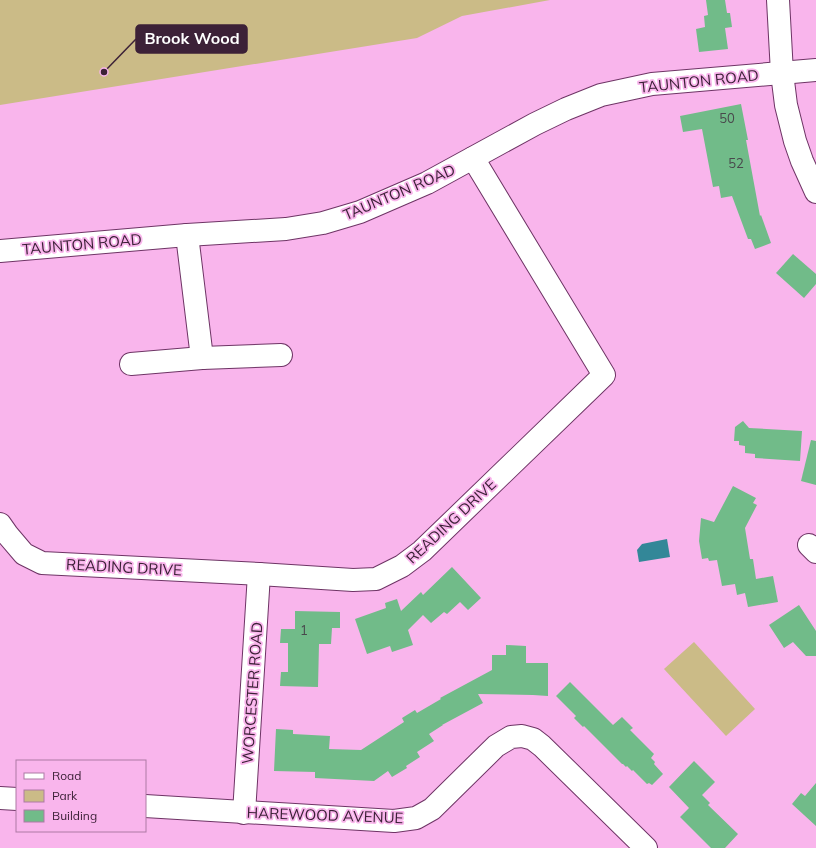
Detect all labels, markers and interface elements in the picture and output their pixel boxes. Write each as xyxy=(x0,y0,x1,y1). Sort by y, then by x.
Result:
callout: Brook Wood xyxy=(136,25,247,53)
text: Brook Wood xyxy=(144,28,240,48)
street label: TAUNTON ROAD xyxy=(638,65,760,97)
house number: 50 xyxy=(719,110,735,126)
house number: 52 xyxy=(728,155,744,171)
street label: TAUNTON ROAD xyxy=(340,160,458,224)
street label: TAUNTON ROAD xyxy=(21,229,143,259)
street label: READING DRIVE xyxy=(402,474,500,567)
street label: READING DRIVE xyxy=(66,554,183,580)
street label: WORCESTER ROAD xyxy=(238,621,266,765)
house number: 1 xyxy=(300,622,308,638)
legend xyxy=(16,760,146,832)
text: Road xyxy=(52,768,81,783)
text: Park xyxy=(52,788,78,803)
street label: HAREWOOD AVENUE xyxy=(246,803,404,827)
text: Building xyxy=(52,808,97,823)

